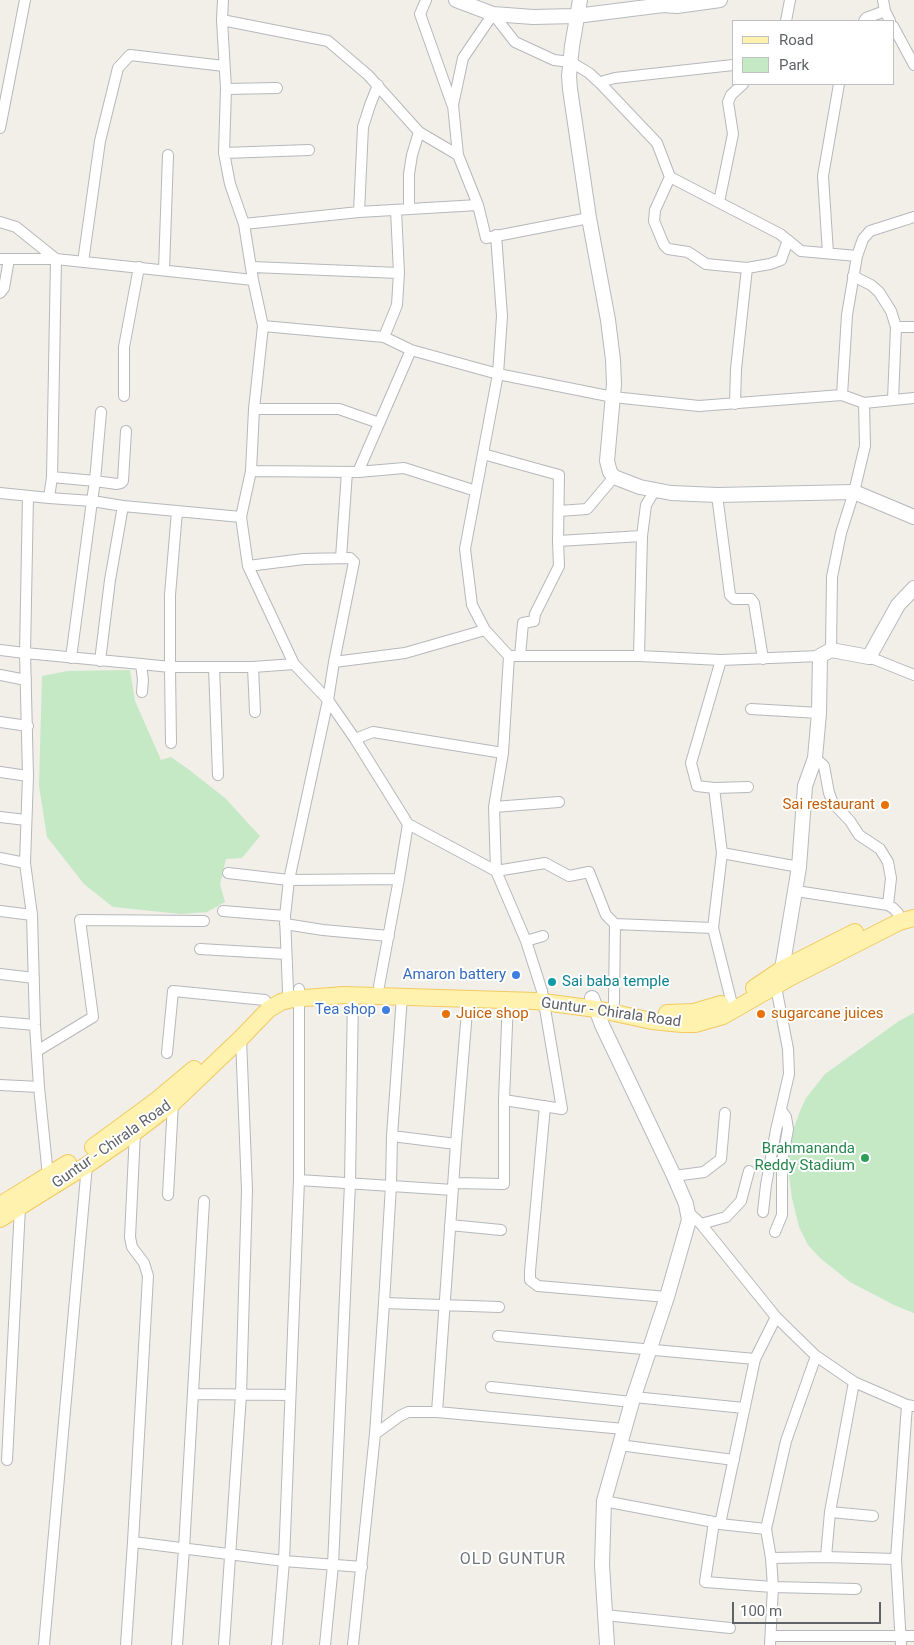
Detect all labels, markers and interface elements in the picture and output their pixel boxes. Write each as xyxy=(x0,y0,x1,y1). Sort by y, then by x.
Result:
legend xyxy=(732,20,894,85)
text: Road xyxy=(779,31,813,49)
text: Park xyxy=(779,56,809,74)
place label: Sai restaurant xyxy=(782,796,875,814)
marker: Sai restaurant xyxy=(879,799,891,811)
place label: Amaron battery xyxy=(403,966,506,984)
marker: Amaron battery xyxy=(510,969,522,981)
place label: Sai baba temple xyxy=(562,973,669,991)
marker: Sai baba temple xyxy=(546,976,558,988)
street label: Guntur - Chirala Road xyxy=(540,994,682,1032)
place label: Tea shop xyxy=(315,1001,376,1019)
marker: Tea shop xyxy=(380,1004,392,1016)
place label: Juice shop xyxy=(456,1005,529,1023)
place label: sugarcane juices xyxy=(771,1005,884,1023)
marker: Juice shop xyxy=(440,1008,452,1020)
marker: sugarcane juices xyxy=(755,1008,767,1020)
street label: Guntur - Chirala Road xyxy=(49,1097,175,1193)
place label: Brahmananda Reddy Stadium xyxy=(755,1140,855,1175)
marker: Brahmananda Reddy Stadium xyxy=(859,1152,871,1164)
district label: OLD GUNTUR xyxy=(459,1550,567,1570)
scale bar xyxy=(734,1592,883,1624)
text: 100 m xyxy=(740,1602,782,1620)

